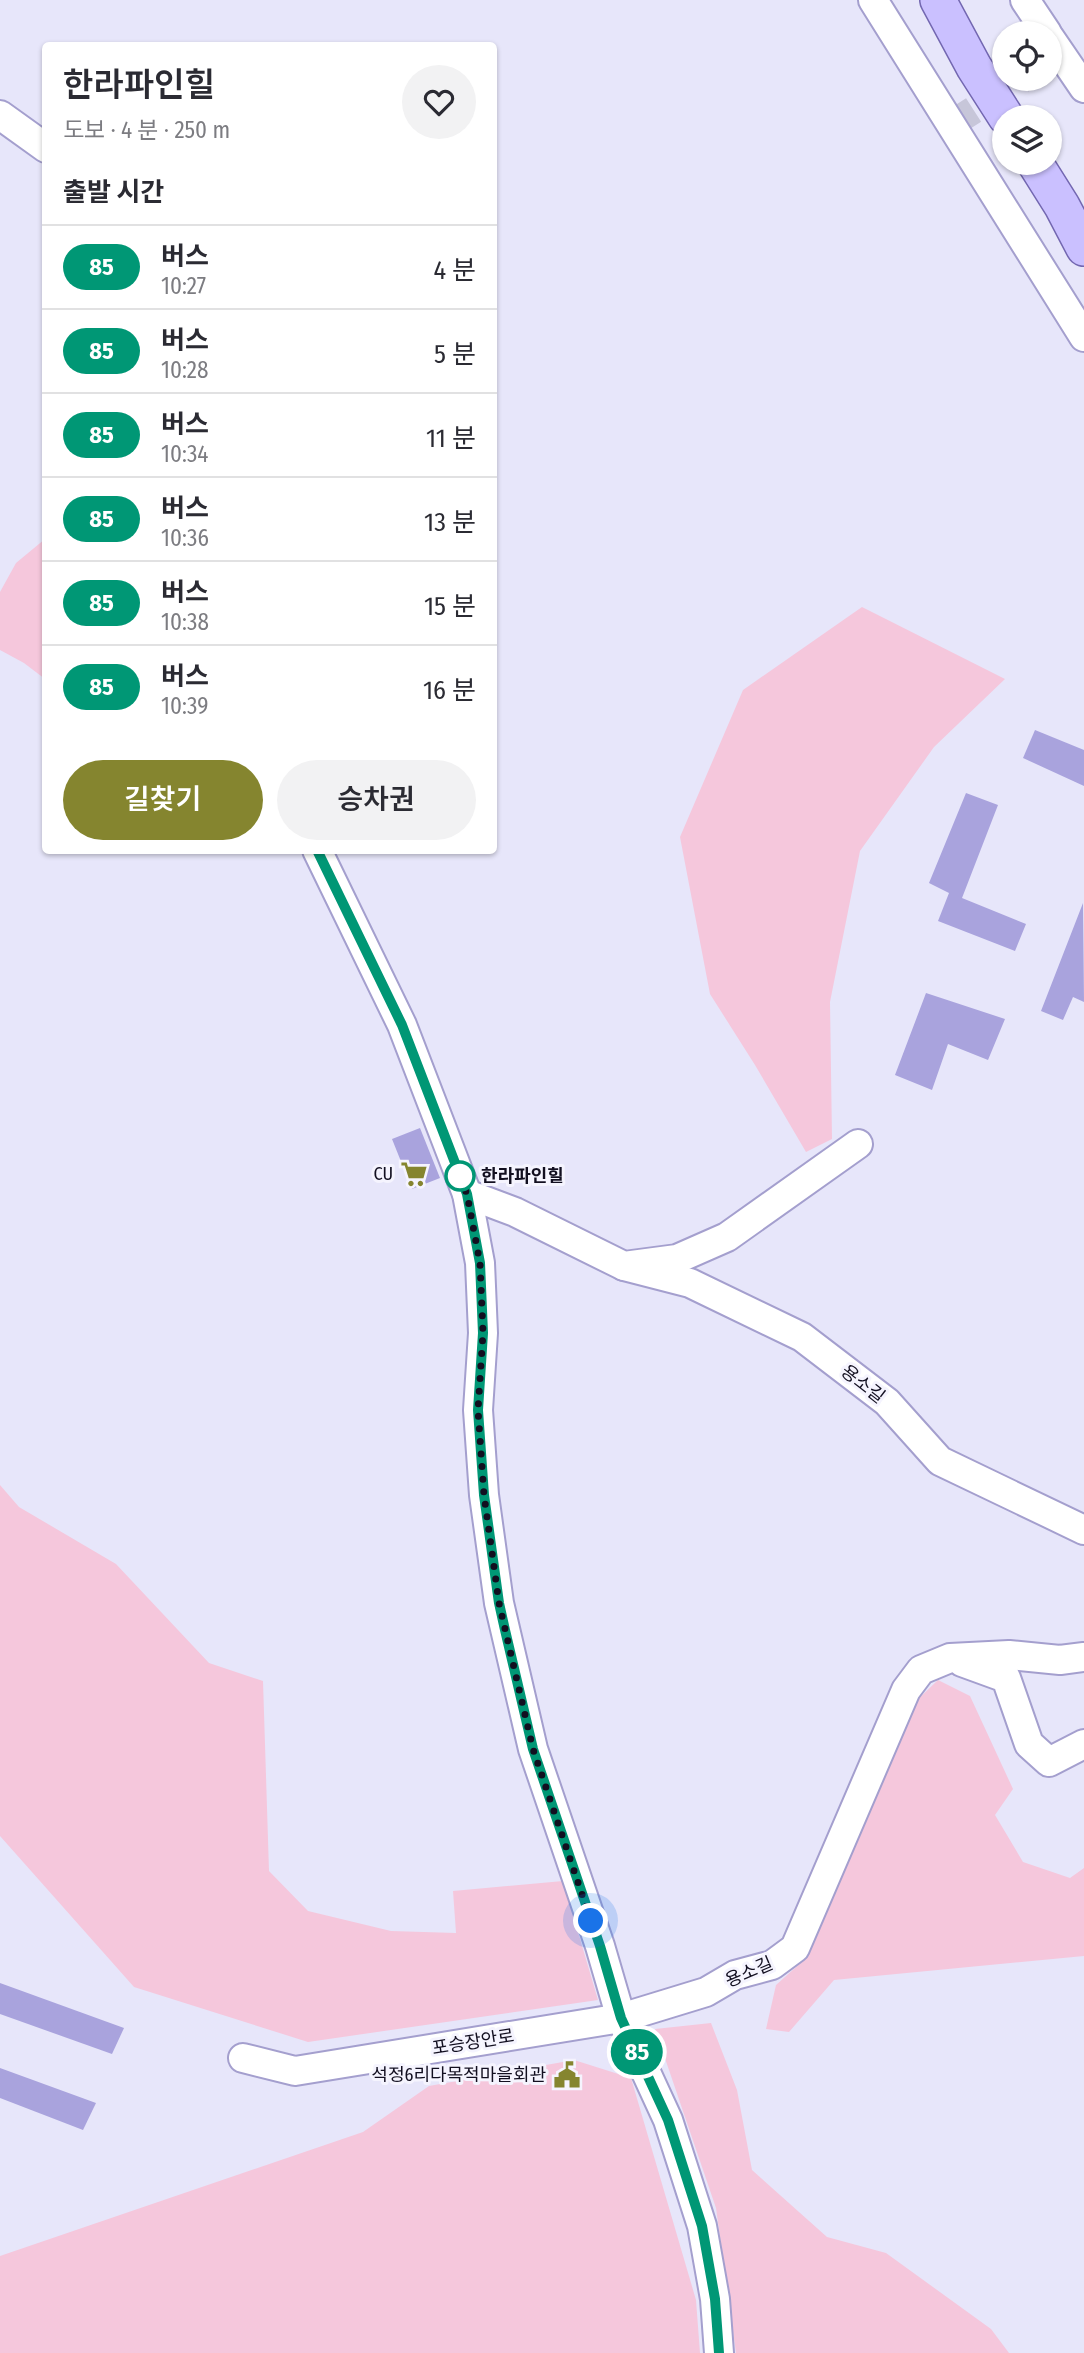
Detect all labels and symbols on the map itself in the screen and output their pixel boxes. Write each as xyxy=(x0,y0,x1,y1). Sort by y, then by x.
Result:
supermarket icon: CU xyxy=(399,1159,429,1189)
marker: 한라파인힐 xyxy=(445,1161,475,1191)
place label: CU xyxy=(373,1163,393,1185)
place label: 한라파인힐 xyxy=(481,1165,564,1187)
street label: 용소길 xyxy=(837,1360,889,1408)
your location xyxy=(573,1903,608,1938)
street label: 용소길 xyxy=(722,1952,776,1992)
street label: 포승장안로 xyxy=(430,2025,516,2059)
line badge: 85 xyxy=(606,2029,668,2075)
public building icon: 석정6리다목적마을회관 xyxy=(552,2060,582,2090)
place label: 석정6리다목적마을회관 xyxy=(371,2064,546,2086)

